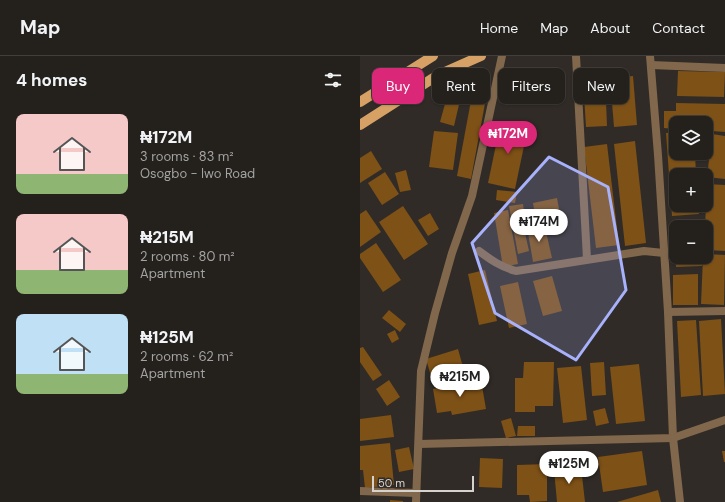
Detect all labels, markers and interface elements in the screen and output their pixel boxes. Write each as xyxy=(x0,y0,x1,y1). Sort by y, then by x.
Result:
text: Map xyxy=(20,15,60,40)
text: Home xyxy=(480,19,518,37)
text: Map xyxy=(540,19,568,37)
text: About xyxy=(590,19,630,37)
text: Contact xyxy=(652,19,705,37)
chip: Buy xyxy=(372,68,424,104)
chip: Rent xyxy=(432,68,490,104)
chip: Filters xyxy=(498,68,565,104)
chip: New xyxy=(573,68,629,104)
text: 4 homes xyxy=(16,69,87,91)
icon: filters xyxy=(322,69,344,91)
map controls xyxy=(669,116,713,264)
button: layers xyxy=(669,116,713,160)
pin: ₦172M xyxy=(480,121,536,155)
text: ₦172M xyxy=(488,125,528,142)
text: ₦172M xyxy=(140,126,192,148)
icon: home xyxy=(48,130,96,178)
text: 3 rooms · 83 m² xyxy=(140,148,234,165)
text: Osogbo - Iwo Road xyxy=(140,165,255,182)
button: + xyxy=(669,168,713,212)
pin: ₦174M xyxy=(511,209,567,243)
text: ₦174M xyxy=(519,213,559,230)
button: − xyxy=(669,220,713,264)
text: ₦215M xyxy=(140,226,194,248)
icon: home xyxy=(48,230,96,278)
text: 2 rooms · 80 m² xyxy=(140,248,235,265)
text: Apartment xyxy=(140,265,205,282)
text: ₦125M xyxy=(140,326,194,348)
icon: home xyxy=(48,330,96,378)
text: 2 rooms · 62 m² xyxy=(140,348,233,365)
pin: ₦215M xyxy=(432,364,488,398)
text: Apartment xyxy=(140,365,205,382)
text: ₦215M xyxy=(439,368,481,385)
pin: ₦125M xyxy=(541,451,597,485)
text: ₦125M xyxy=(548,455,590,472)
scale bar xyxy=(372,474,474,493)
text: 50 m xyxy=(378,476,405,490)

